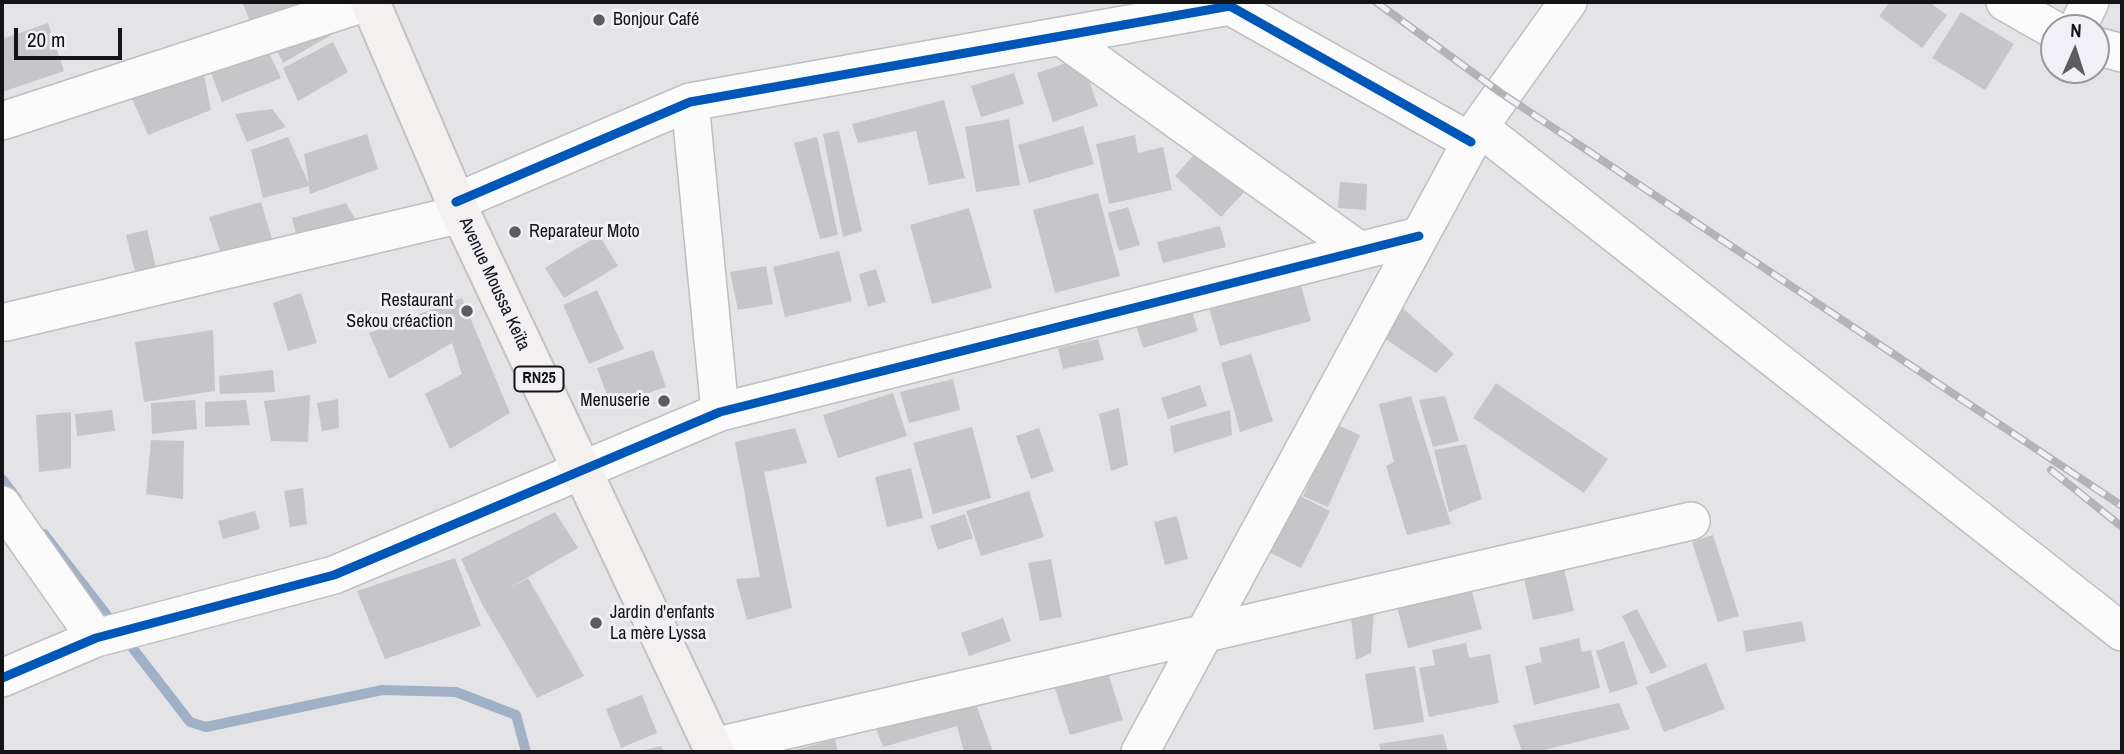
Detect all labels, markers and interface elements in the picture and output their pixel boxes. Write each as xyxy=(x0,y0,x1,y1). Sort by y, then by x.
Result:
place label: Bonjour Café xyxy=(613,9,699,31)
marker: Bonjour Café xyxy=(591,12,607,28)
scale bar xyxy=(18,14,126,58)
north arrow xyxy=(2040,14,2110,84)
text: N xyxy=(2070,17,2082,43)
text: 20 m xyxy=(27,25,65,54)
street label: Avenue Moussa Keïta xyxy=(454,214,534,354)
place label: Reparateur Moto xyxy=(529,221,640,243)
marker: Reparateur Moto xyxy=(507,224,523,240)
place label: Restaurant Sekou créaction xyxy=(346,290,453,332)
marker: Restaurant Sekou créaction xyxy=(459,303,475,319)
road number: RN25 xyxy=(514,366,564,392)
place label: Menuserie xyxy=(580,390,650,412)
marker: Menuserie xyxy=(656,393,672,409)
place label: Jardin d'enfants La mère Lyssa xyxy=(610,602,715,644)
marker: Jardin d'enfants La mère Lyssa xyxy=(588,615,604,631)

